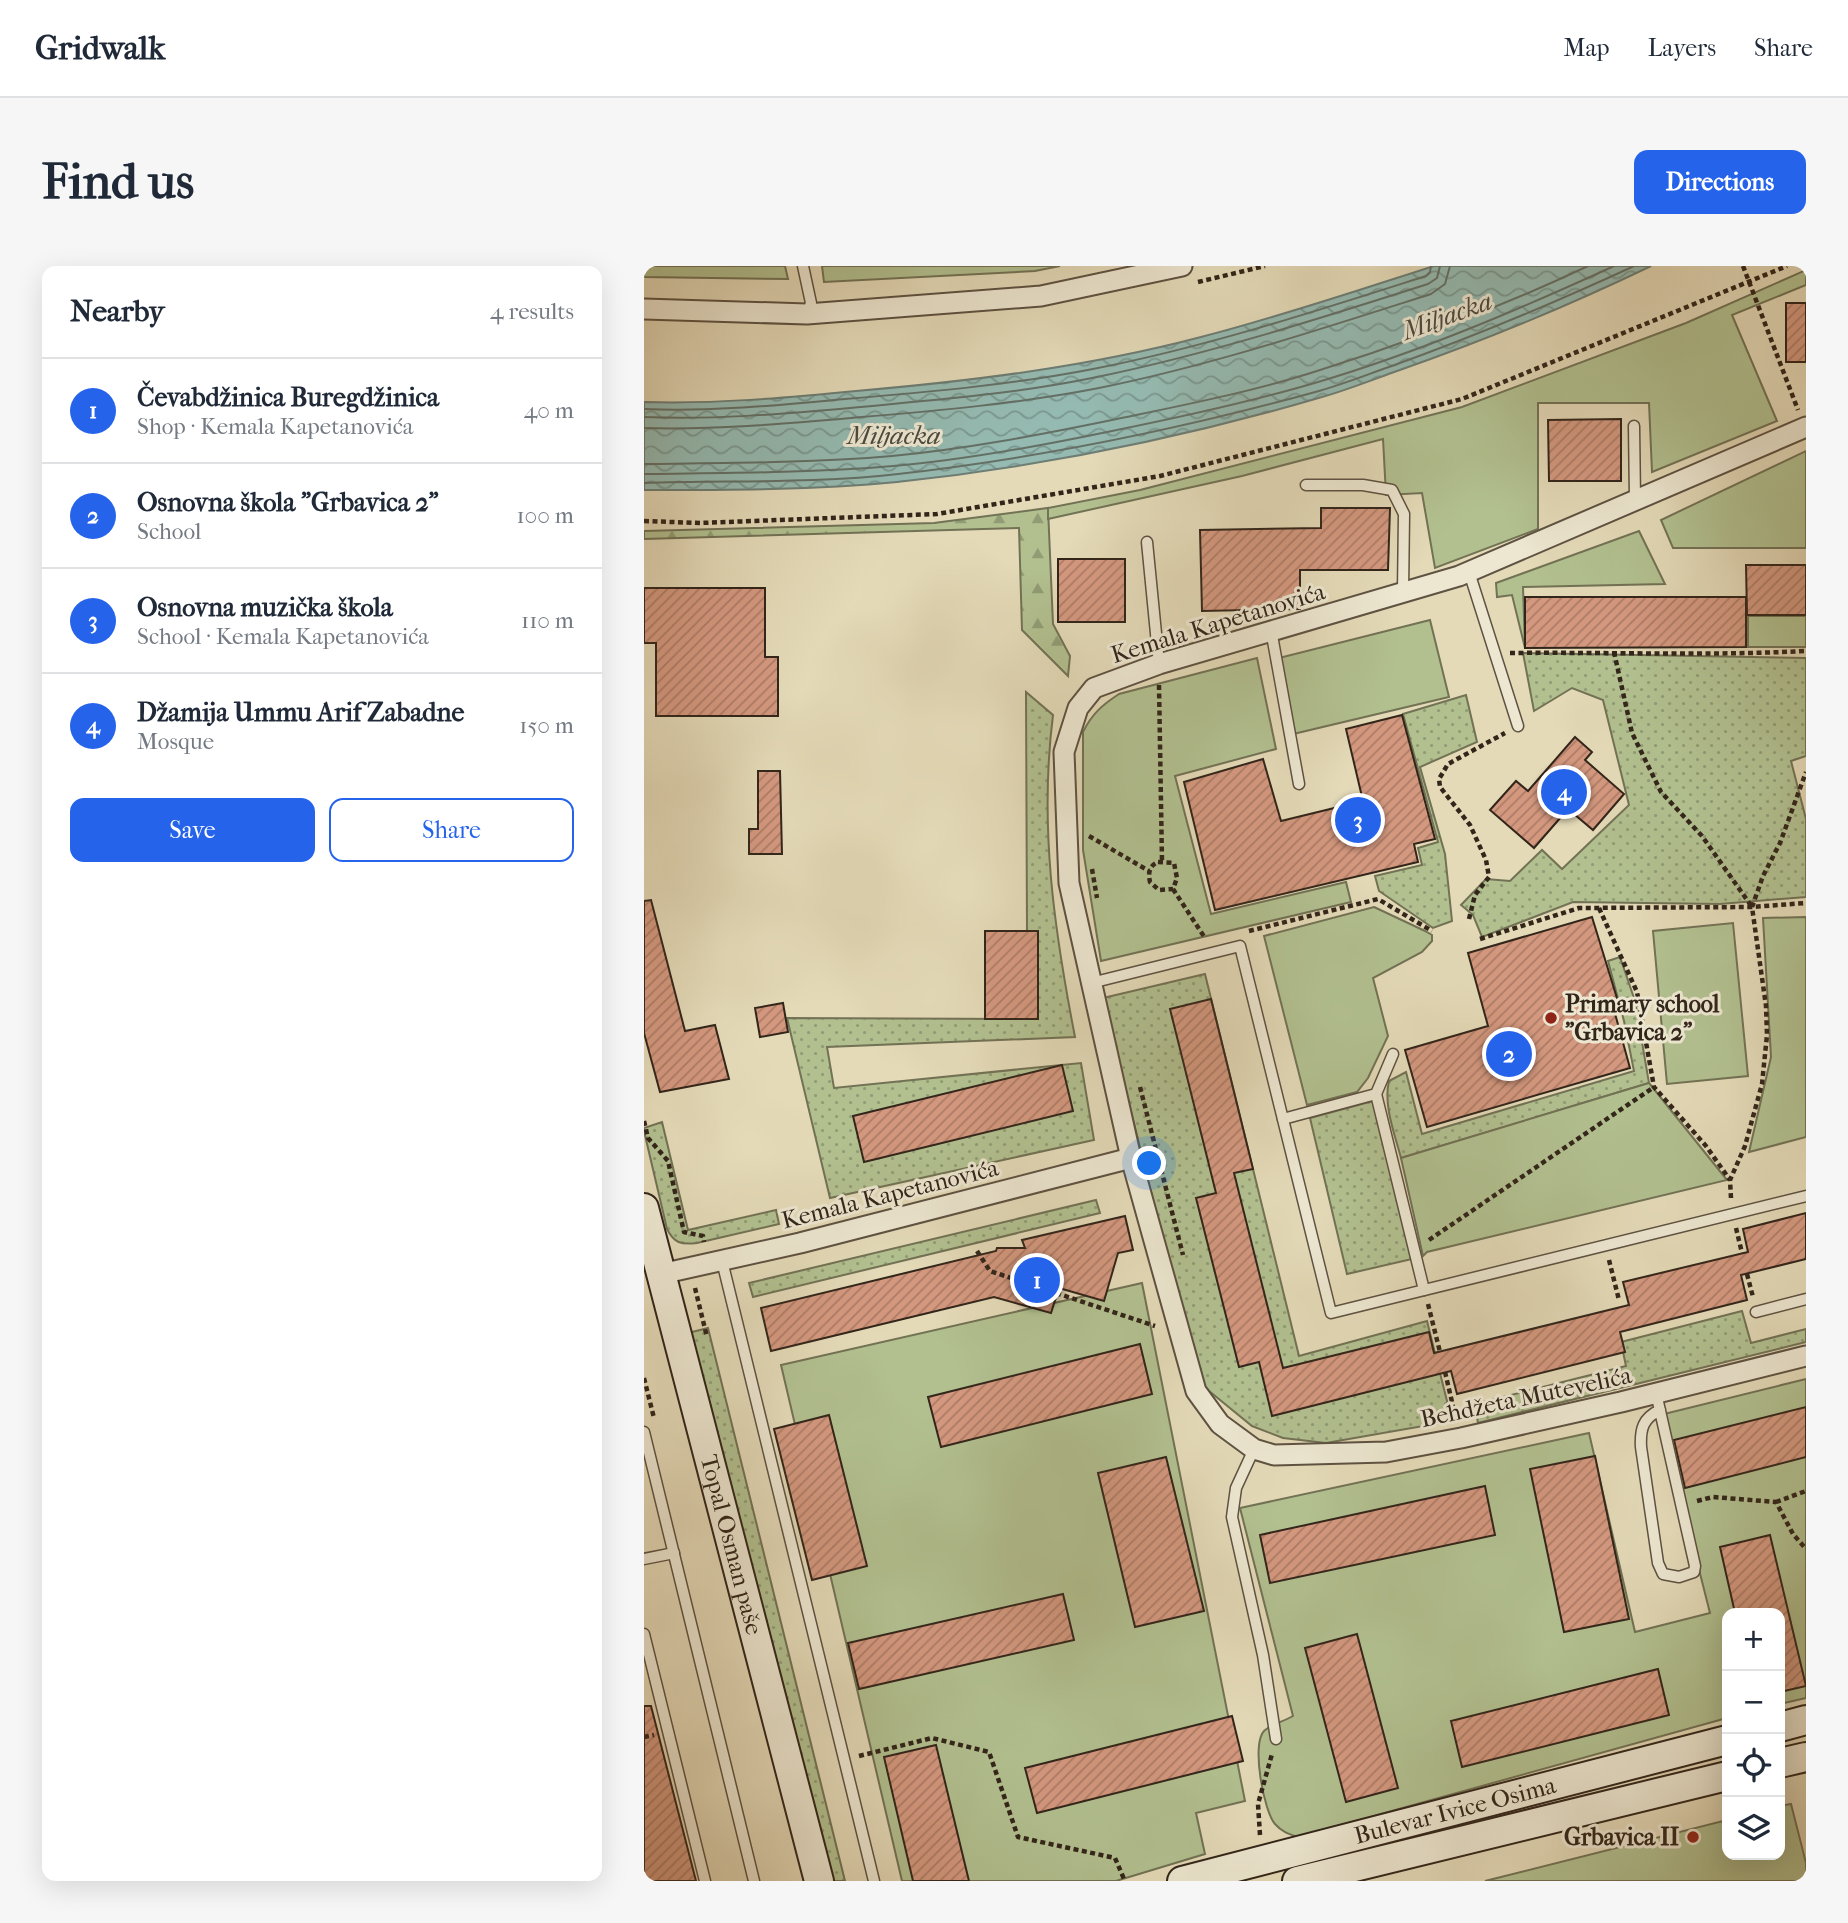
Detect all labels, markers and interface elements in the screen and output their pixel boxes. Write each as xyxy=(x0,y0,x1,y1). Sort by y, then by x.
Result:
text: Gridwalk xyxy=(35,29,165,68)
text: Map xyxy=(1564,34,1610,62)
text: Layers xyxy=(1648,34,1716,62)
text: Share xyxy=(1754,34,1813,62)
button: Directions xyxy=(1634,150,1806,214)
text: Find us xyxy=(42,153,194,211)
water label: Miljacka xyxy=(1396,285,1496,347)
text: Nearby xyxy=(70,294,165,329)
text: 4 results xyxy=(490,298,574,325)
text: Čevabdžinica Buregdžinica xyxy=(137,382,439,413)
text: 1 xyxy=(89,397,97,424)
text: 40 m xyxy=(524,397,574,424)
text: Shop · Kemala Kapetanovića xyxy=(137,413,413,440)
water label: Miljacka xyxy=(845,420,941,451)
text: Osnovna škola "Grbavica 2" xyxy=(137,487,439,518)
text: 2 xyxy=(87,502,99,529)
text: 100 m xyxy=(516,502,574,529)
text: School xyxy=(137,518,201,545)
street label: Kemala Kapetanovića xyxy=(1108,577,1329,669)
text: Osnovna muzička škola xyxy=(137,592,393,623)
text: 3 xyxy=(88,607,98,634)
text: 110 m xyxy=(521,607,574,634)
text: School · Kemala Kapetanovića xyxy=(137,623,429,650)
text: Džamija Ummu Arif Zabadne xyxy=(137,697,464,728)
text: 4 xyxy=(86,712,100,739)
text: 150 m xyxy=(519,712,574,739)
text: Mosque xyxy=(137,728,214,755)
pin: 4 xyxy=(1541,766,1587,818)
pin: 3 xyxy=(1335,794,1381,846)
button: Save xyxy=(70,798,315,862)
button: Share xyxy=(329,798,574,862)
place label: Primary school "Grbavica 2" xyxy=(1565,990,1720,1046)
marker: Primary school "Grbavica 2" xyxy=(1543,1010,1559,1026)
pin: 2 xyxy=(1486,1028,1532,1080)
your location xyxy=(1132,1146,1166,1180)
street label: Kemala Kapetanovića xyxy=(779,1153,1002,1234)
pin: 1 xyxy=(1014,1254,1060,1306)
street label: Behdžeta Mutevelića xyxy=(1418,1361,1635,1433)
street label: Topal Osman paše xyxy=(695,1452,768,1638)
map controls xyxy=(1722,1608,1785,1860)
button: + xyxy=(1722,1608,1785,1671)
button: − xyxy=(1722,1671,1785,1734)
button: locate xyxy=(1722,1734,1785,1797)
street label: Bulevar Ivice Osima xyxy=(1351,1771,1560,1850)
button: layers xyxy=(1722,1797,1785,1860)
place label: Grbavica II xyxy=(1564,1823,1680,1851)
marker: Grbavica II xyxy=(1685,1829,1701,1845)

